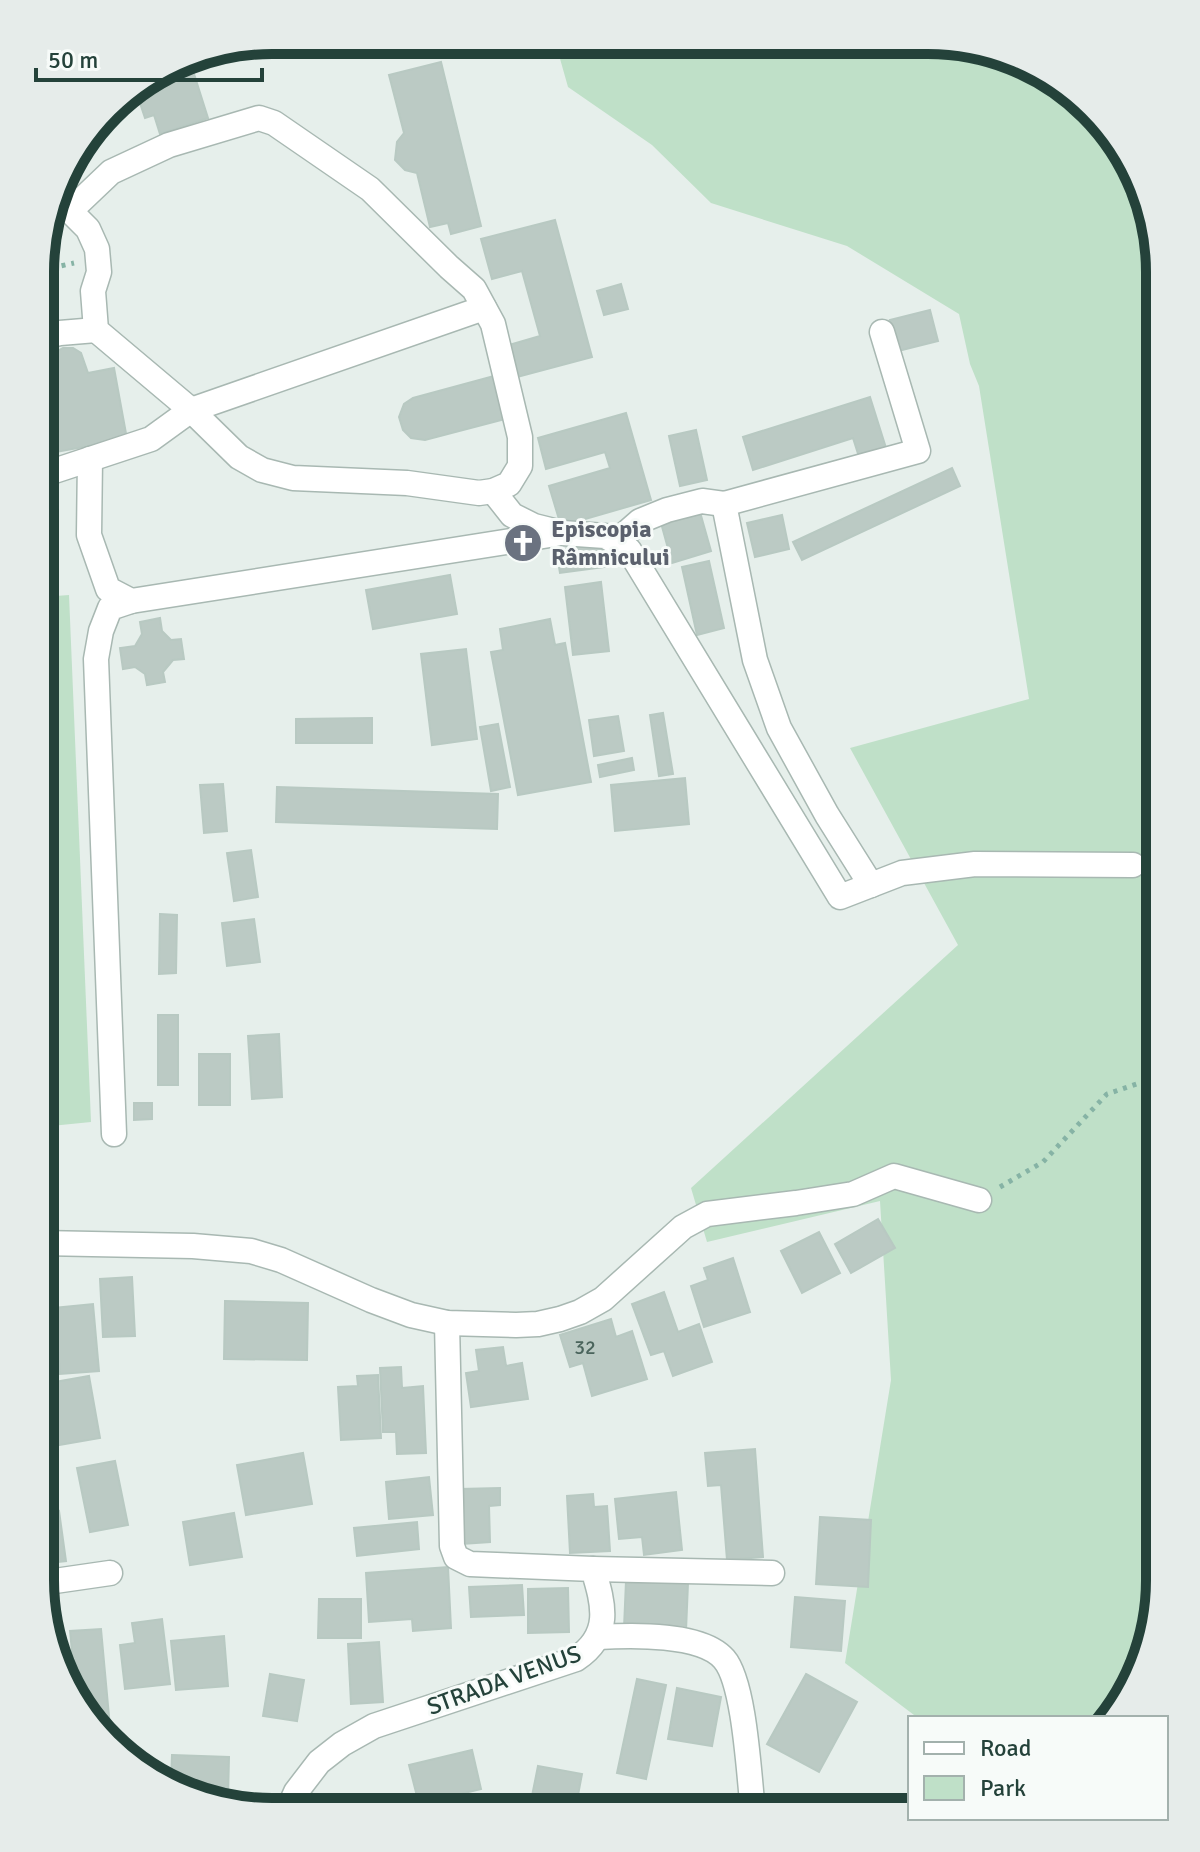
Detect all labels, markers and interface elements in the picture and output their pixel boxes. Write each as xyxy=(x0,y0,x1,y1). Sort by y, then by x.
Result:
scale bar xyxy=(36,32,262,82)
text: 50 m xyxy=(48,45,98,75)
place label: Episcopia Râmnicului xyxy=(551,514,670,572)
church icon: Episcopia Râmnicului xyxy=(502,522,544,564)
house number: 32 xyxy=(574,1335,596,1360)
street label: STRADA VENUS xyxy=(423,1638,585,1722)
legend xyxy=(908,1716,1168,1820)
text: Road xyxy=(980,1733,1031,1763)
text: Park xyxy=(980,1773,1026,1803)

